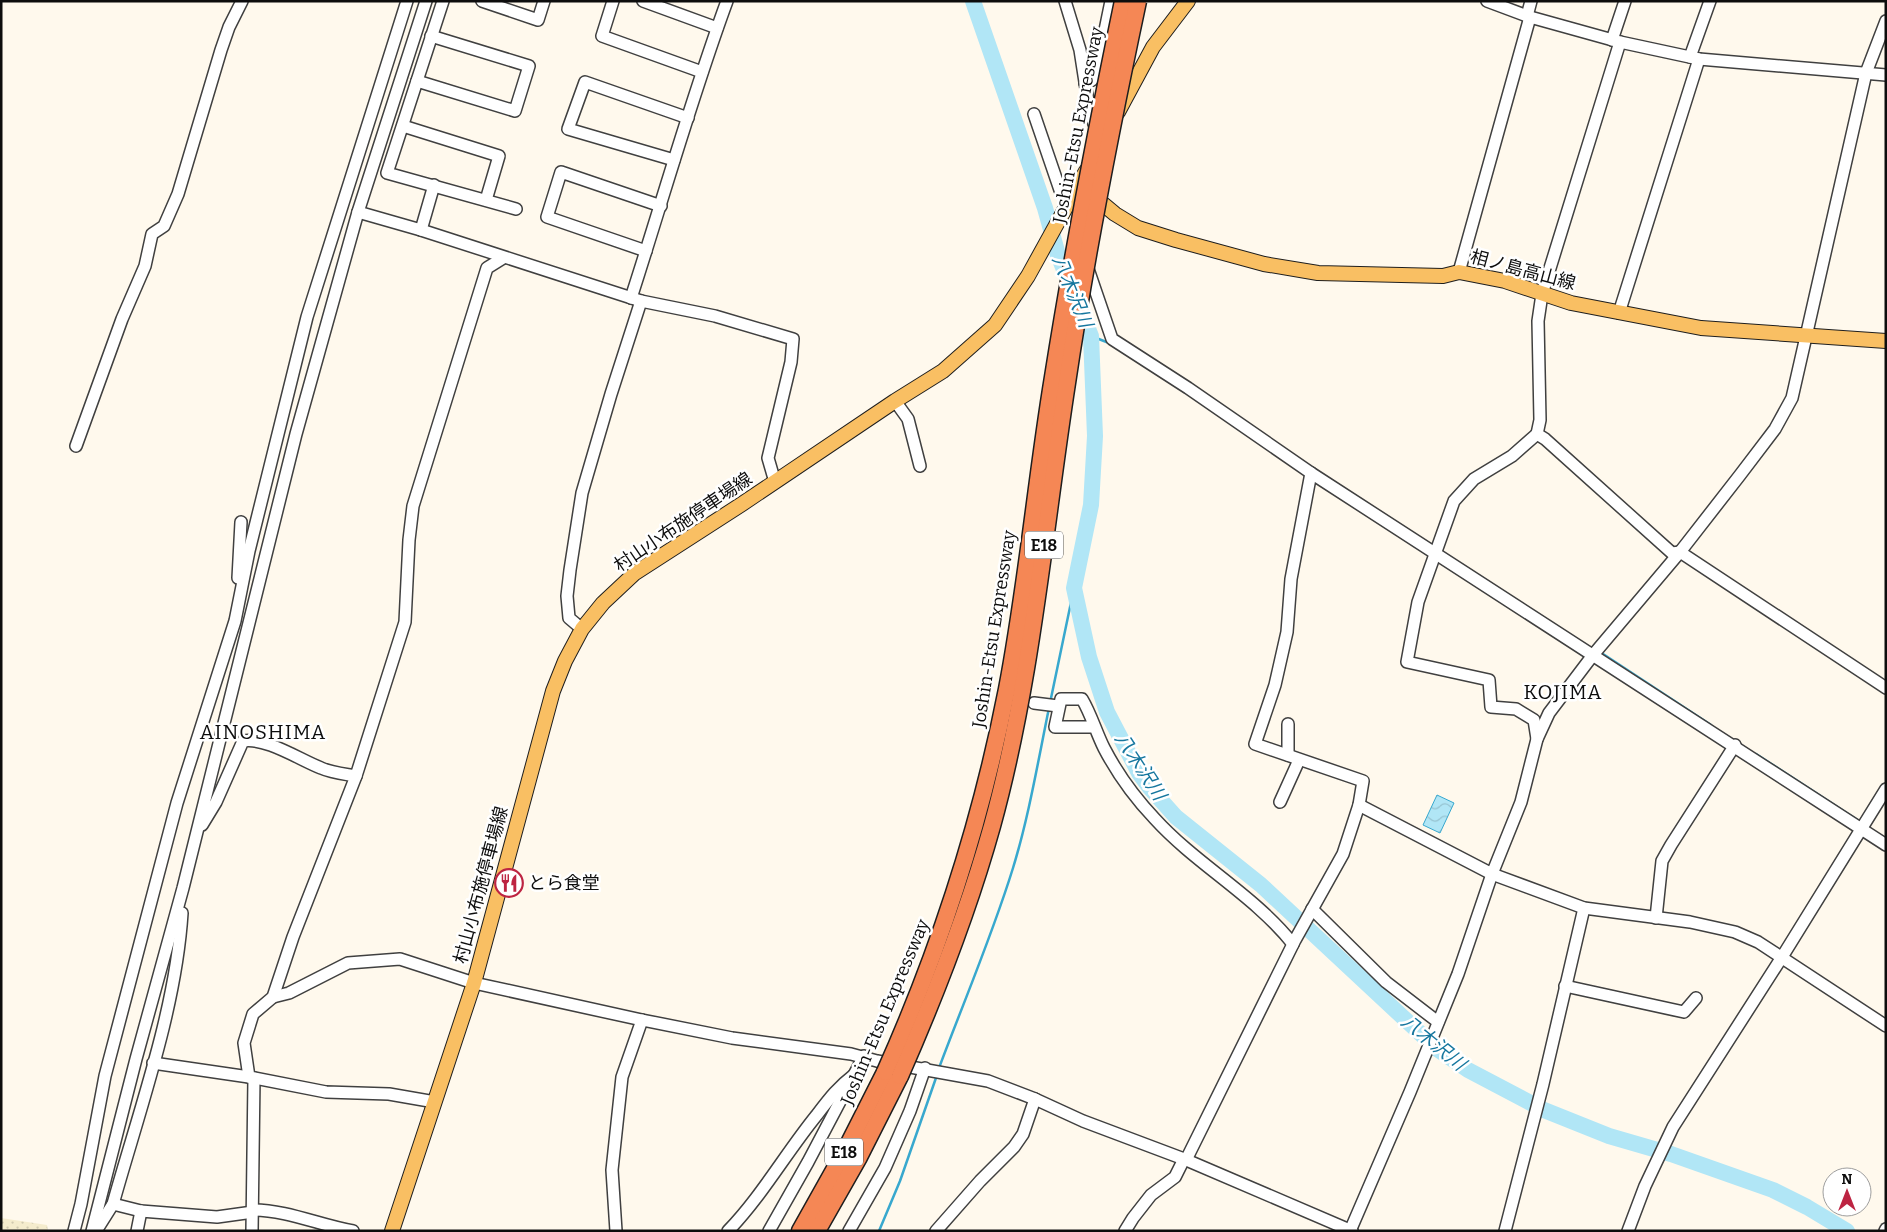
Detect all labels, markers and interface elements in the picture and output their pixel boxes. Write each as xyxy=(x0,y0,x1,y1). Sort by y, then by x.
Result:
street label: Joshin-Etsu Expressway xyxy=(1048,24,1108,226)
street label: 相ノ島高山線 xyxy=(1468,245,1578,295)
water label: 八木沢川 xyxy=(1048,252,1098,333)
street label: 村山小布施停車場線 xyxy=(610,468,756,576)
street label: Joshin-Etsu Expressway xyxy=(967,528,1021,730)
road number: E18 xyxy=(1025,532,1063,558)
district label: KOJIMA xyxy=(1524,680,1602,704)
district label: AINOSHIMA xyxy=(200,720,326,744)
water label: 八木沢川 xyxy=(1110,728,1172,806)
street label: 村山小布施停車場線 xyxy=(449,804,513,966)
restaurant icon: とら食堂 xyxy=(494,868,524,898)
place label: とら食堂 xyxy=(528,872,600,894)
street label: Joshin-Etsu Expressway xyxy=(835,915,934,1109)
water label: 八木沢川 xyxy=(1397,1010,1472,1076)
road number: E18 xyxy=(825,1138,863,1166)
north arrow xyxy=(1822,1167,1872,1217)
text: N xyxy=(1842,1171,1853,1188)

